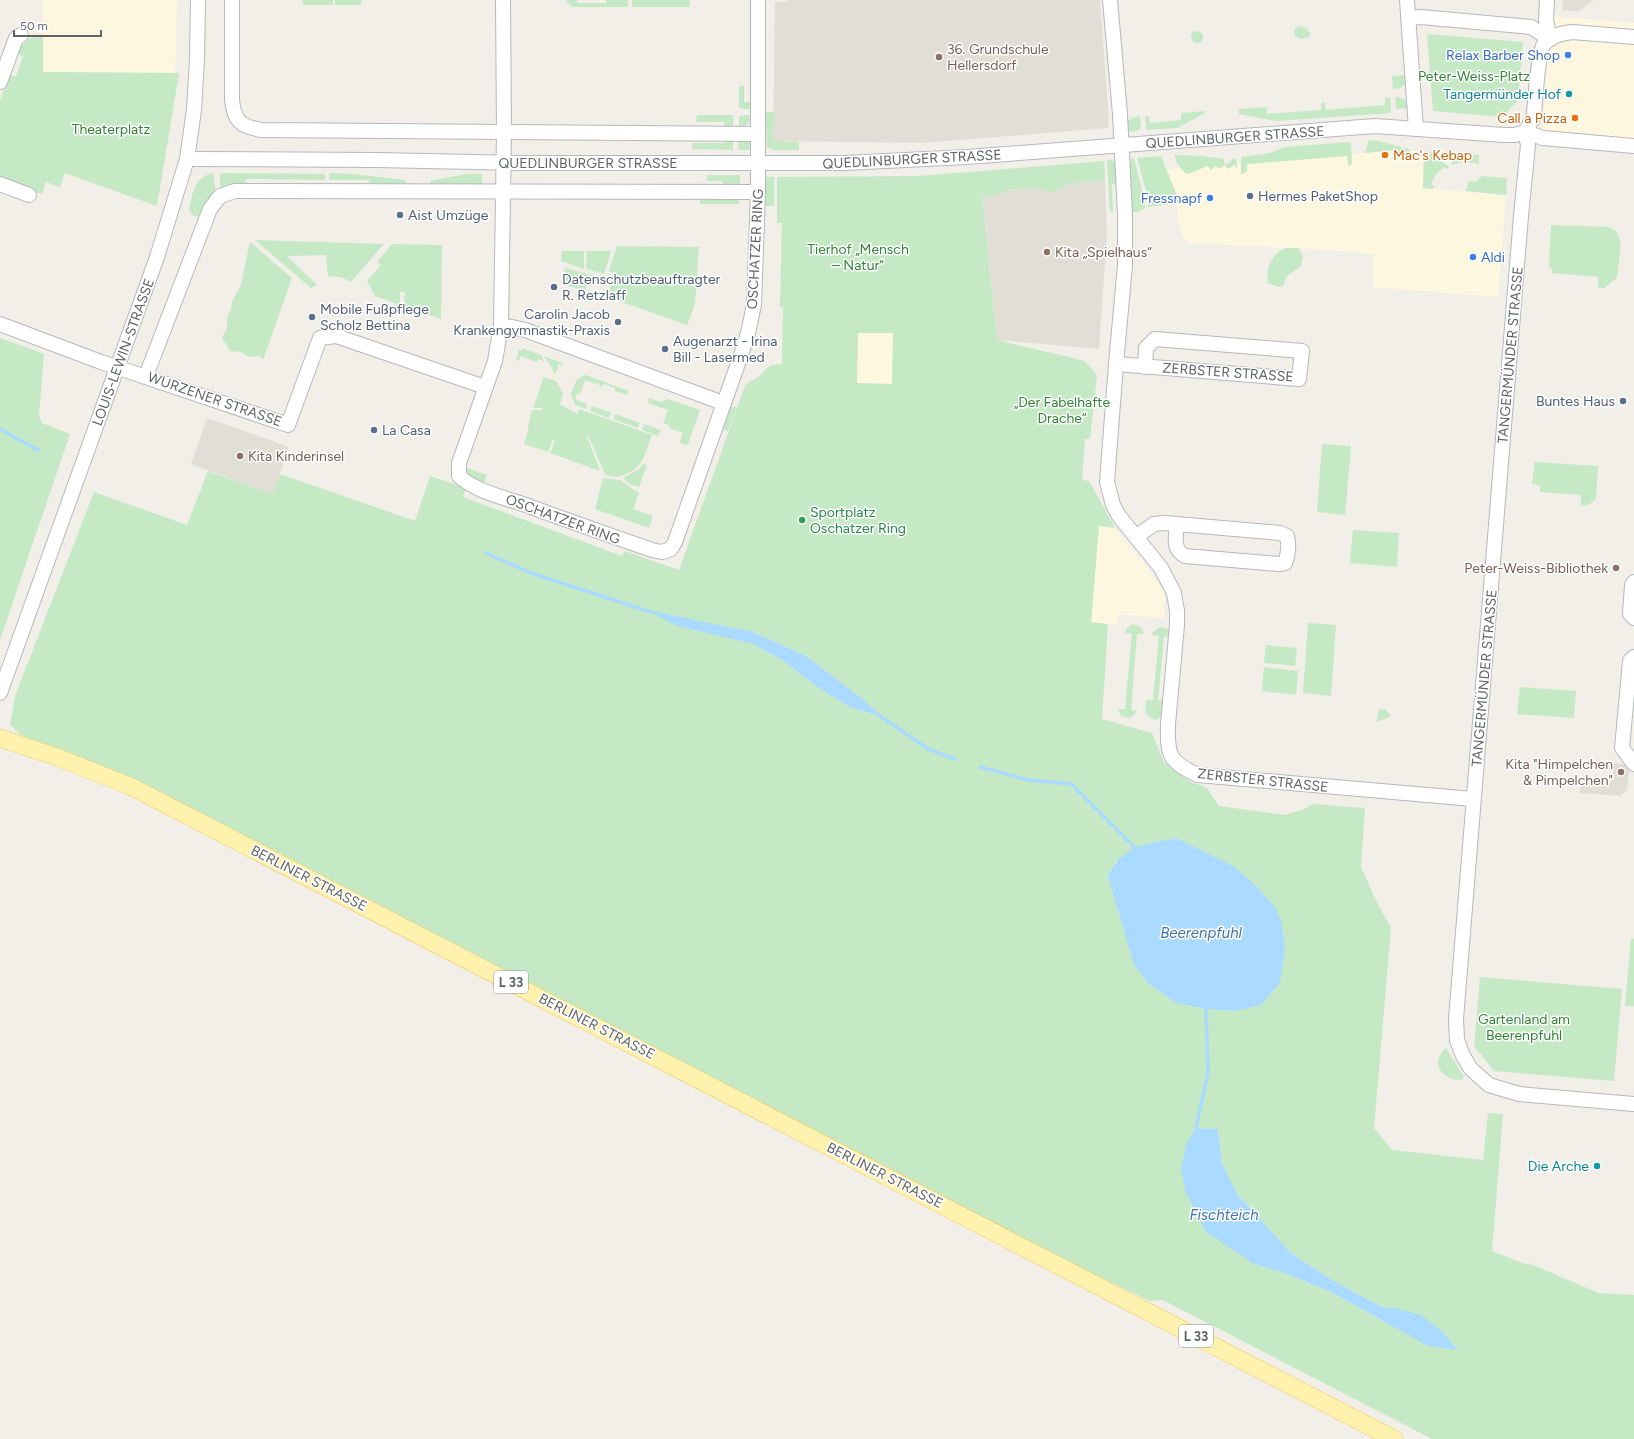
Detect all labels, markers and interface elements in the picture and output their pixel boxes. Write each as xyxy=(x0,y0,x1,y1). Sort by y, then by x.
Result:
scale bar xyxy=(14,12,101,38)
text: 50 m xyxy=(20,19,48,33)
place label: 36. Grundschule Hellersdorf xyxy=(947,41,1049,74)
place label: Relax Barber Shop xyxy=(1446,47,1560,64)
marker: Relax Barber Shop xyxy=(1563,50,1573,60)
marker: 36. Grundschule Hellersdorf xyxy=(934,52,944,62)
park label: Peter-Weiss-Platz xyxy=(1418,68,1530,85)
place label: Tangermünder Hof xyxy=(1443,86,1562,103)
marker: Tangermünder Hof xyxy=(1564,89,1574,99)
place label: Call a Pizza xyxy=(1497,110,1567,127)
marker: Call a Pizza xyxy=(1570,113,1580,123)
park label: Theaterplatz xyxy=(72,121,150,138)
street label: QUEDLINBURGER STRASSE xyxy=(1145,123,1325,152)
street label: QUEDLINBURGER STRASSE xyxy=(822,146,1002,173)
place label: Mac's Kebap xyxy=(1393,147,1472,164)
marker: Mac's Kebap xyxy=(1380,150,1390,160)
street label: QUEDLINBURGER STRASSE xyxy=(498,155,678,172)
street label: OSCHATZER RING xyxy=(744,188,767,310)
place label: Hermes PaketShop xyxy=(1258,188,1378,205)
place label: Fressnapf xyxy=(1141,190,1203,207)
marker: Hermes PaketShop xyxy=(1245,191,1255,201)
marker: Fressnapf xyxy=(1205,193,1215,203)
place label: Aist Umzüge xyxy=(408,207,489,224)
marker: Aist Umzüge xyxy=(395,210,405,220)
park label: Tierhof „Mensch – Natur“ xyxy=(807,241,909,274)
place label: Kita „Spielhaus“ xyxy=(1055,244,1152,261)
marker: Kita „Spielhaus“ xyxy=(1042,247,1052,257)
place label: Aldi xyxy=(1481,249,1505,266)
marker: Aldi xyxy=(1468,252,1478,262)
street label: TANGERMÜNDER STRASSE xyxy=(1494,266,1527,444)
place label: Datenschutzbeauftragter R. Retzlaff xyxy=(562,271,721,304)
street label: LOUIS-LEWIN-STRASSE xyxy=(89,276,158,428)
marker: Datenschutzbeauftragter R. Retzlaff xyxy=(549,282,559,292)
place label: Mobile Fußpflege Scholz Bettina xyxy=(320,301,429,334)
place label: Carolin Jacob Krankengymnastik-Praxis xyxy=(453,306,610,339)
marker: Mobile Fußpflege Scholz Bettina xyxy=(307,312,317,322)
marker: Carolin Jacob Krankengymnastik-Praxis xyxy=(613,317,623,327)
place label: Augenarzt - Irina Bill - Lasermed xyxy=(673,333,777,366)
marker: Augenarzt - Irina Bill - Lasermed xyxy=(660,344,670,354)
street label: ZERBSTER STRASSE xyxy=(1162,359,1294,386)
street label: WURZENER STRASSE xyxy=(146,369,284,430)
place label: Buntes Haus xyxy=(1536,393,1615,410)
park label: „Der Fabelhafte Drache“ xyxy=(1014,394,1111,427)
marker: Buntes Haus xyxy=(1618,396,1628,406)
place label: La Casa xyxy=(382,422,431,439)
marker: La Casa xyxy=(369,425,379,435)
place label: Kita Kinderinsel xyxy=(248,448,344,465)
marker: Kita Kinderinsel xyxy=(235,451,245,461)
street label: OSCHATZER RING xyxy=(503,491,623,548)
place label: Sportplatz Oschatzer Ring xyxy=(810,504,906,537)
marker: Sportplatz Oschatzer Ring xyxy=(797,515,807,525)
place label: Peter-Weiss-Bibliothek xyxy=(1464,560,1608,577)
marker: Peter-Weiss-Bibliothek xyxy=(1611,563,1621,573)
street label: TANGERMÜNDER STRASSE xyxy=(1468,589,1501,767)
place label: Kita "Himpelchen & Pimpelchen" xyxy=(1505,756,1613,789)
street label: ZERBSTER STRASSE xyxy=(1197,765,1329,796)
marker: Kita "Himpelchen & Pimpelchen" xyxy=(1616,767,1626,777)
street label: BERLINER STRASSE xyxy=(248,842,370,915)
water label: Beerenpfuhl xyxy=(1160,924,1243,942)
road number: L 33 xyxy=(494,971,528,993)
street label: BERLINER STRASSE xyxy=(536,990,658,1063)
park label: Gartenland am Beerenpfuhl xyxy=(1478,1011,1570,1044)
street label: BERLINER STRASSE xyxy=(824,1139,946,1212)
place label: Die Arche xyxy=(1528,1158,1589,1175)
marker: Die Arche xyxy=(1592,1161,1602,1171)
water label: Fischteich xyxy=(1189,1206,1259,1224)
road number: L 33 xyxy=(1179,1325,1213,1347)

